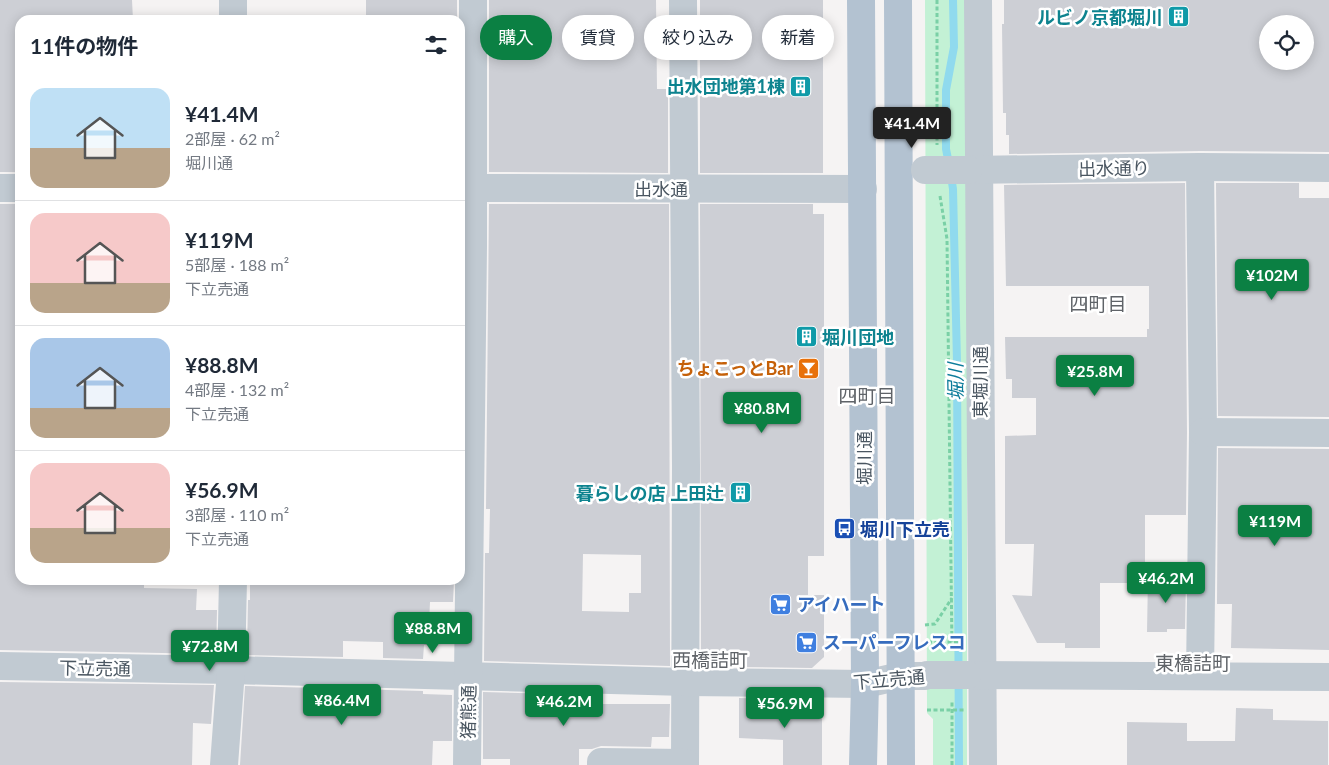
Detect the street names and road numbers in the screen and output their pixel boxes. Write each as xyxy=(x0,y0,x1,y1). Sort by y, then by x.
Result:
street label: 出水通り xyxy=(1078,156,1150,180)
street label: 出水通 xyxy=(634,178,688,200)
street label: 東堀川通 xyxy=(969,346,991,418)
street label: 堀川通 xyxy=(853,431,875,485)
street label: 下立売通 xyxy=(59,656,131,680)
street label: 下立売通 xyxy=(852,665,926,693)
street label: 猪熊通 xyxy=(457,685,479,739)

